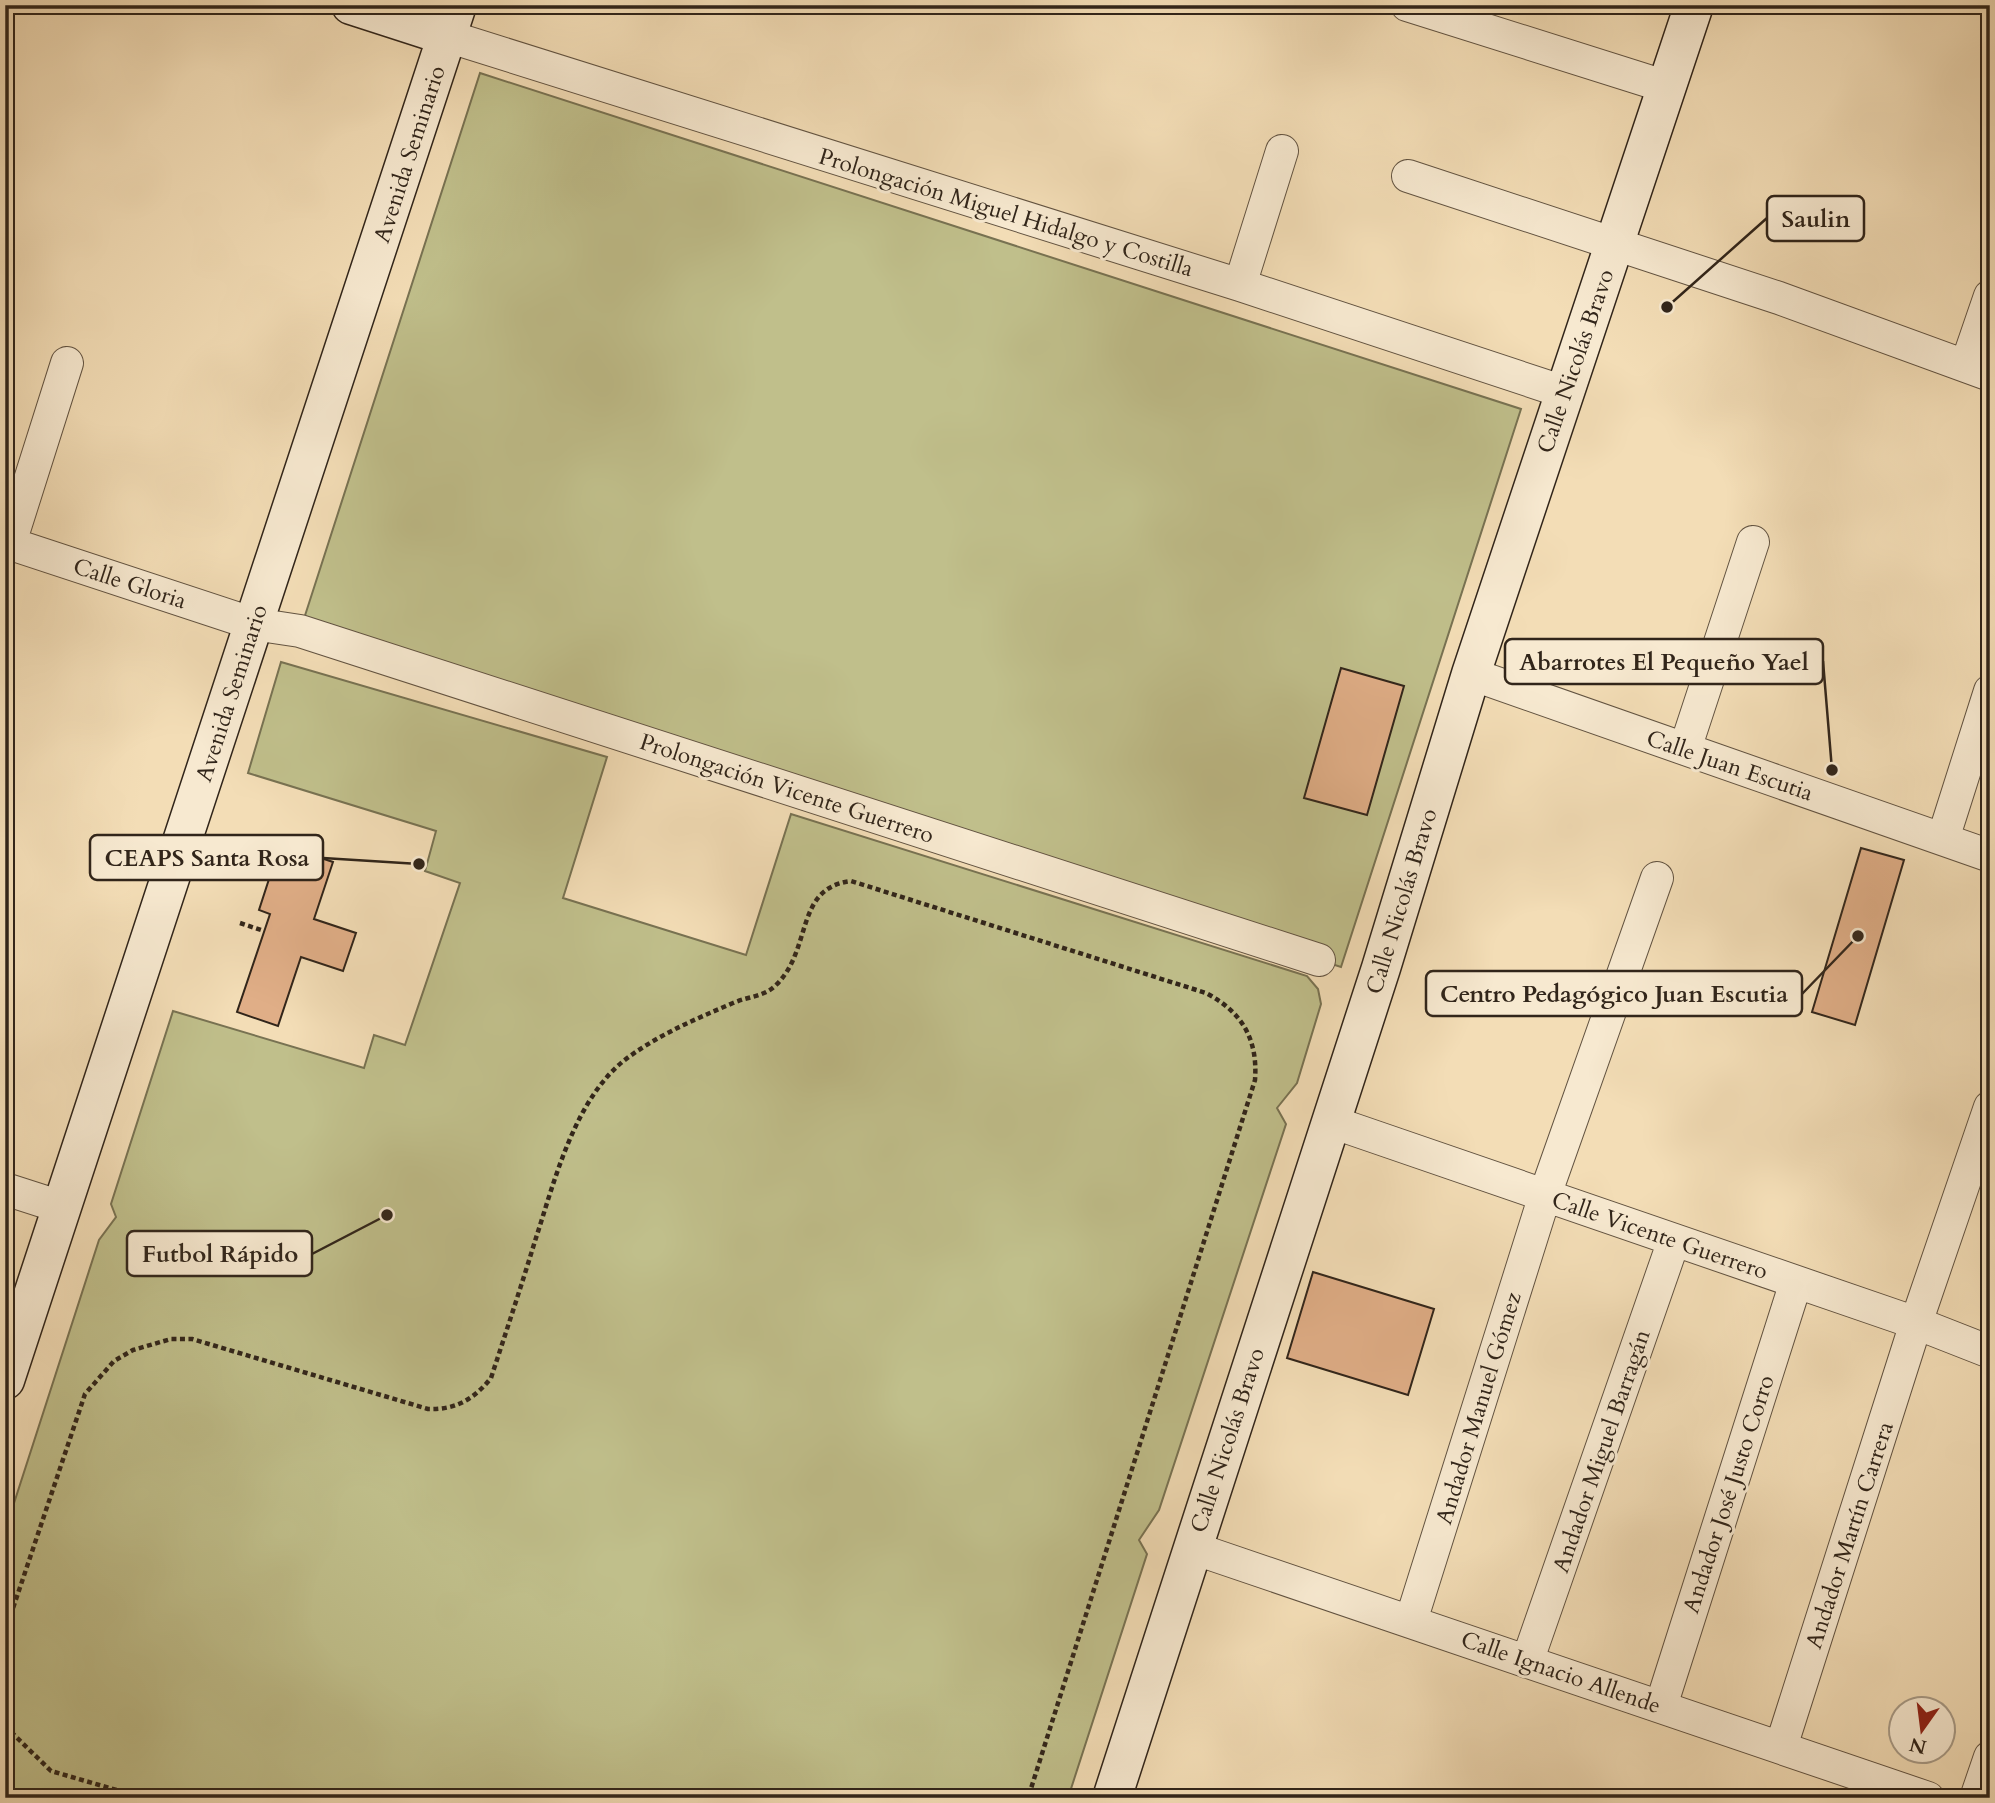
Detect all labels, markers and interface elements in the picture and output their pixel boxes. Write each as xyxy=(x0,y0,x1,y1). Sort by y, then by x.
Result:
street label: Avenida Seminario xyxy=(366,62,453,247)
street label: Prolongación Miguel Hidalgo y Costilla xyxy=(815,141,1197,284)
callout: Saulin xyxy=(1767,196,1864,241)
text: Saulin xyxy=(1782,203,1851,236)
street label: Calle Nicolás Bravo xyxy=(1529,265,1621,457)
street label: Calle Gloria xyxy=(69,551,190,616)
street label: Avenida Seminario xyxy=(188,601,275,786)
callout: Abarrotes El Pequeño Yael xyxy=(1505,639,1823,684)
text: Abarrotes El Pequeño Yael xyxy=(1519,646,1809,679)
street label: Calle Juan Escutia xyxy=(1642,722,1817,808)
street label: Prolongación Vicente Guerrero xyxy=(636,726,938,851)
street label: Calle Nicolás Bravo xyxy=(1359,805,1444,998)
callout: CEAPS Santa Rosa xyxy=(90,835,323,880)
text: CEAPS Santa Rosa xyxy=(104,842,310,875)
callout: Centro Pedagógico Juan Escutia xyxy=(1426,971,1802,1016)
text: Centro Pedagógico Juan Escutia xyxy=(1440,978,1788,1011)
street label: Calle Vicente Guerrero xyxy=(1548,1184,1772,1287)
callout: Futbol Rápido xyxy=(127,1231,312,1276)
text: Futbol Rápido xyxy=(142,1238,298,1271)
street label: Andador Manuel Gómez xyxy=(1428,1288,1529,1528)
street label: Andador Miguel Barragán xyxy=(1545,1325,1658,1577)
street label: Calle Nicolás Bravo xyxy=(1183,1344,1272,1537)
street label: Andador José Justo Corro xyxy=(1675,1371,1782,1617)
street label: Andador Martín Carrera xyxy=(1798,1418,1901,1653)
street label: Calle Ignacio Allende xyxy=(1457,1624,1665,1721)
north arrow xyxy=(1886,1694,1956,1764)
text: N xyxy=(1906,1731,1929,1760)

